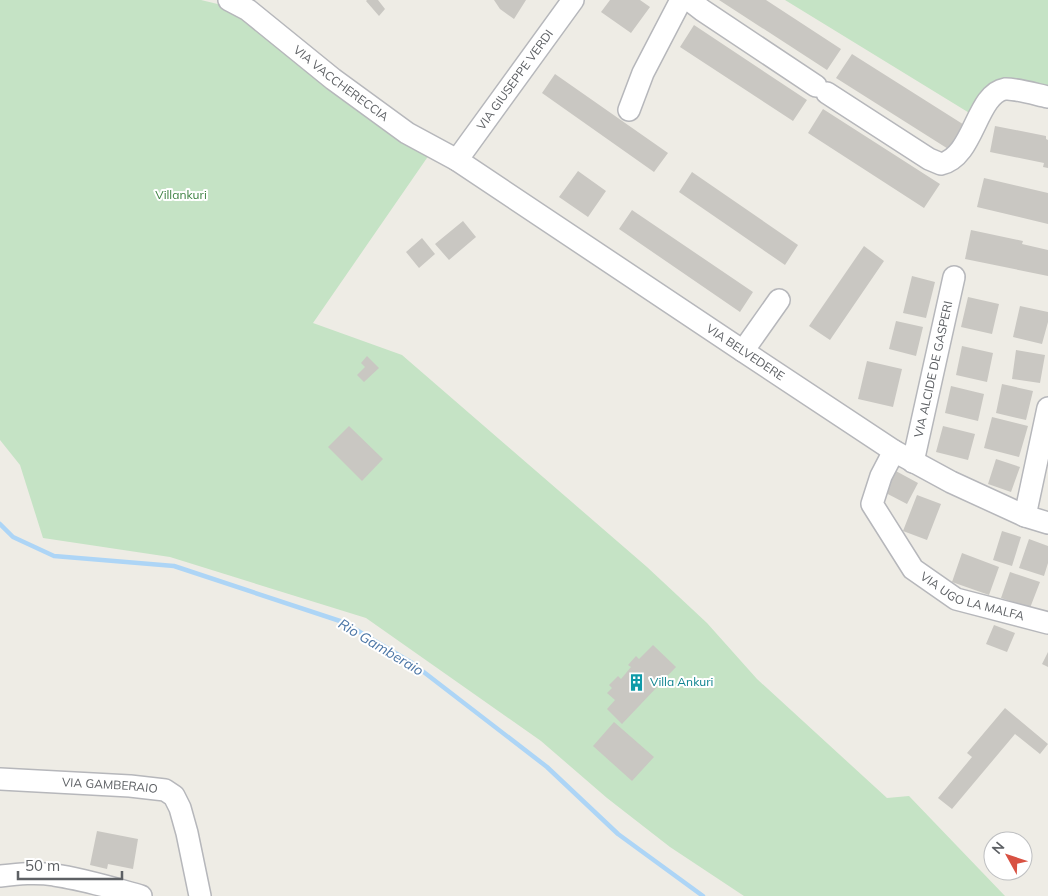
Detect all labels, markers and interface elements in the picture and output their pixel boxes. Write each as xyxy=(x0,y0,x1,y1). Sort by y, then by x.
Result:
street label: VIA GIUSEPPE VERDI xyxy=(473,26,556,133)
street label: VIA VACCHERECCIA xyxy=(291,42,392,124)
park label: Villankuri xyxy=(155,187,207,202)
street label: VIA ALCIDE DE GASPERI xyxy=(911,299,955,439)
street label: VIA BELVEDERE xyxy=(704,321,788,383)
street label: VIA UGO LA MALFA xyxy=(918,568,1026,624)
water label: Rio Gamberaio xyxy=(335,614,427,680)
building icon: Villa Ankuri xyxy=(626,672,646,692)
place label: Villa Ankuri xyxy=(650,674,714,689)
street label: VIA GAMBERAIO xyxy=(62,774,159,796)
north arrow xyxy=(983,831,1033,881)
text: N xyxy=(988,838,1008,857)
scale bar xyxy=(18,848,121,880)
text: 50 m xyxy=(25,856,60,875)

